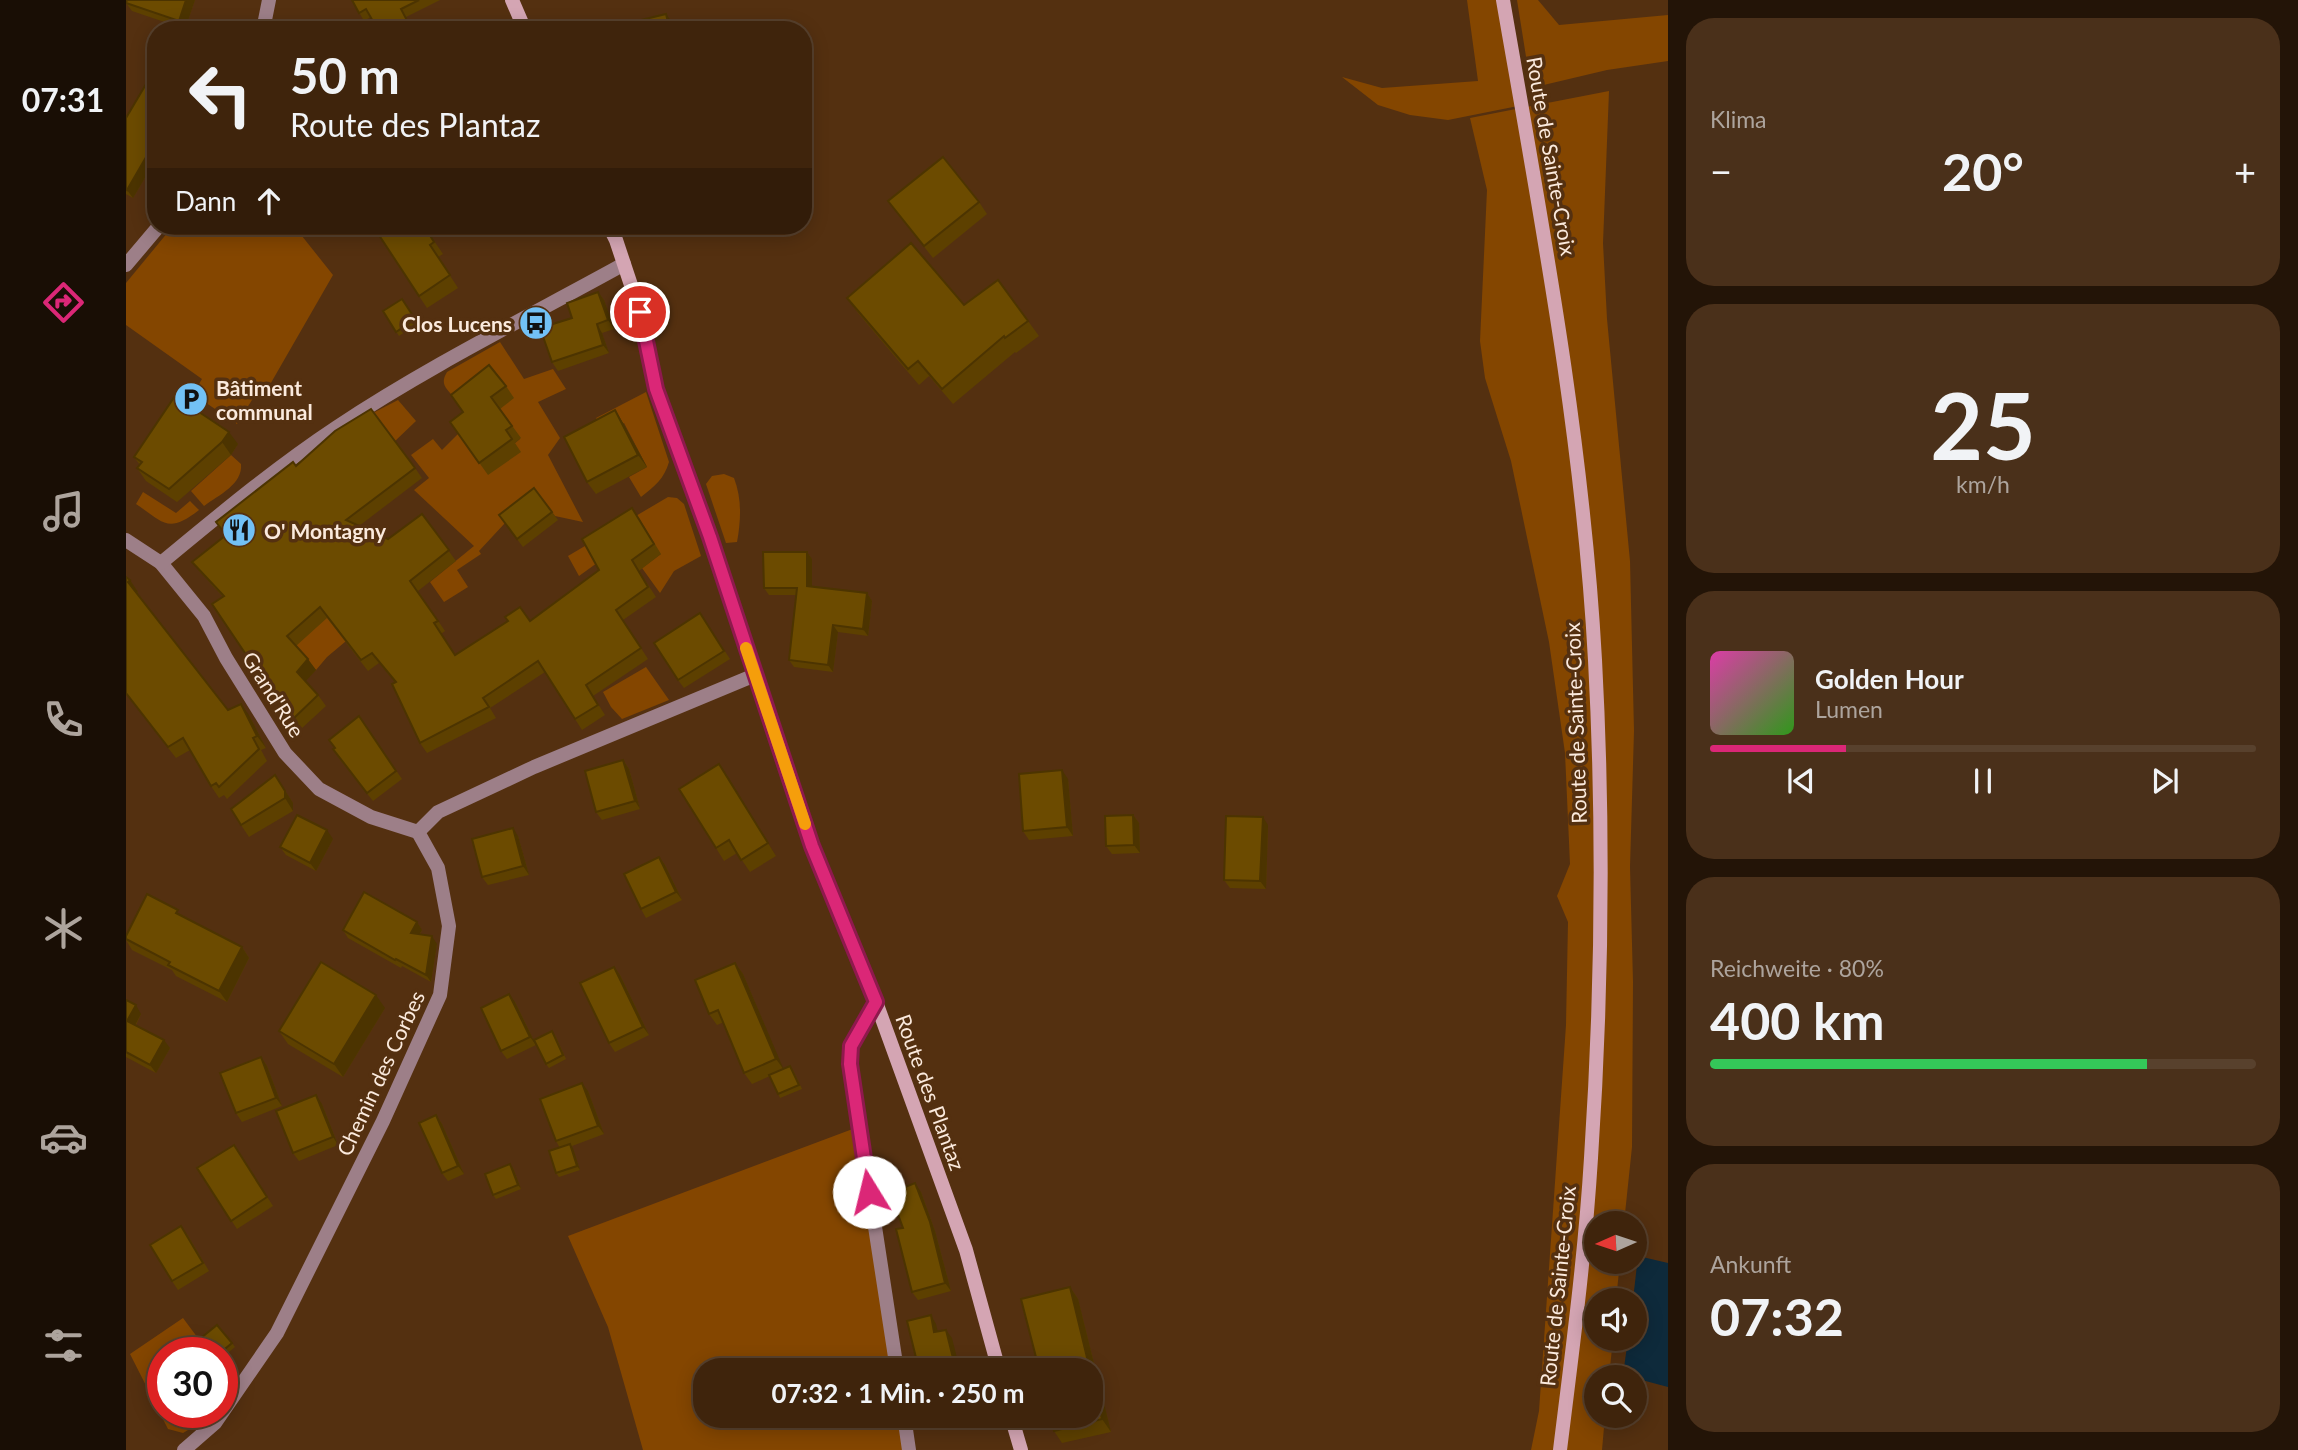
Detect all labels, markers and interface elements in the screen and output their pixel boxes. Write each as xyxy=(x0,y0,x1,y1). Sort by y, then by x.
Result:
text: 50 m xyxy=(290,46,400,104)
icon: left xyxy=(175,49,266,140)
street label: Route de Sainte-Croix xyxy=(1522,55,1582,258)
text: 07:31 xyxy=(22,80,104,119)
text: Route des Plantaz xyxy=(290,105,540,144)
text: Klima xyxy=(1710,105,1767,133)
text: 20° xyxy=(1942,140,2024,202)
text: − xyxy=(1710,148,1732,194)
text: + xyxy=(2234,148,2256,194)
icon: ahead xyxy=(250,182,288,220)
text: Dann xyxy=(175,185,236,217)
icon: directions xyxy=(39,278,88,327)
pin xyxy=(610,282,670,342)
icon: arrive xyxy=(621,293,659,331)
bus stop icon: Clos Lucens xyxy=(517,304,555,342)
place label: Clos Lucens xyxy=(402,311,512,336)
text: 25 xyxy=(1930,370,2036,479)
place label: Bâtiment communal xyxy=(216,375,313,424)
parking icon: Bâtiment communal xyxy=(172,380,210,418)
text: km/h xyxy=(1956,470,2010,498)
icon: music xyxy=(39,487,88,536)
restaurant icon: O' Montagny xyxy=(220,511,258,549)
place label: O' Montagny xyxy=(264,518,387,543)
street label: Route de Sainte-Croix xyxy=(1559,621,1591,824)
street label: Grand'Rue xyxy=(238,647,310,741)
text: Golden Hour xyxy=(1815,663,1964,695)
icon: phone xyxy=(39,695,88,744)
text: Lumen xyxy=(1815,695,1883,723)
icon: previous xyxy=(1782,762,1820,800)
icon: pause xyxy=(1964,762,2002,800)
icon: next xyxy=(2146,762,2184,800)
icon: climate xyxy=(39,904,88,953)
text: Reichweite · 80% xyxy=(1710,954,1884,982)
street label: Chemin des Corbes xyxy=(331,987,429,1159)
text: 400 km xyxy=(1710,989,1884,1051)
street label: Route des Plantaz xyxy=(891,1011,971,1173)
icon: car xyxy=(39,1113,88,1162)
position arrow xyxy=(832,1155,906,1229)
street label: Route de Sainte-Croix xyxy=(1534,1184,1580,1388)
north arrow xyxy=(1584,1211,1647,1274)
map controls xyxy=(1584,1211,1647,1428)
text: Ankunft xyxy=(1710,1250,1791,1278)
text: 07:32 xyxy=(1710,1285,1844,1347)
button: sound xyxy=(1584,1288,1647,1351)
icon: filters xyxy=(39,1321,88,1370)
speed limit sign: 30 xyxy=(147,1337,238,1428)
button: search xyxy=(1584,1365,1647,1428)
text: 07:32 · 1 Min. · 250 m xyxy=(771,1377,1025,1409)

